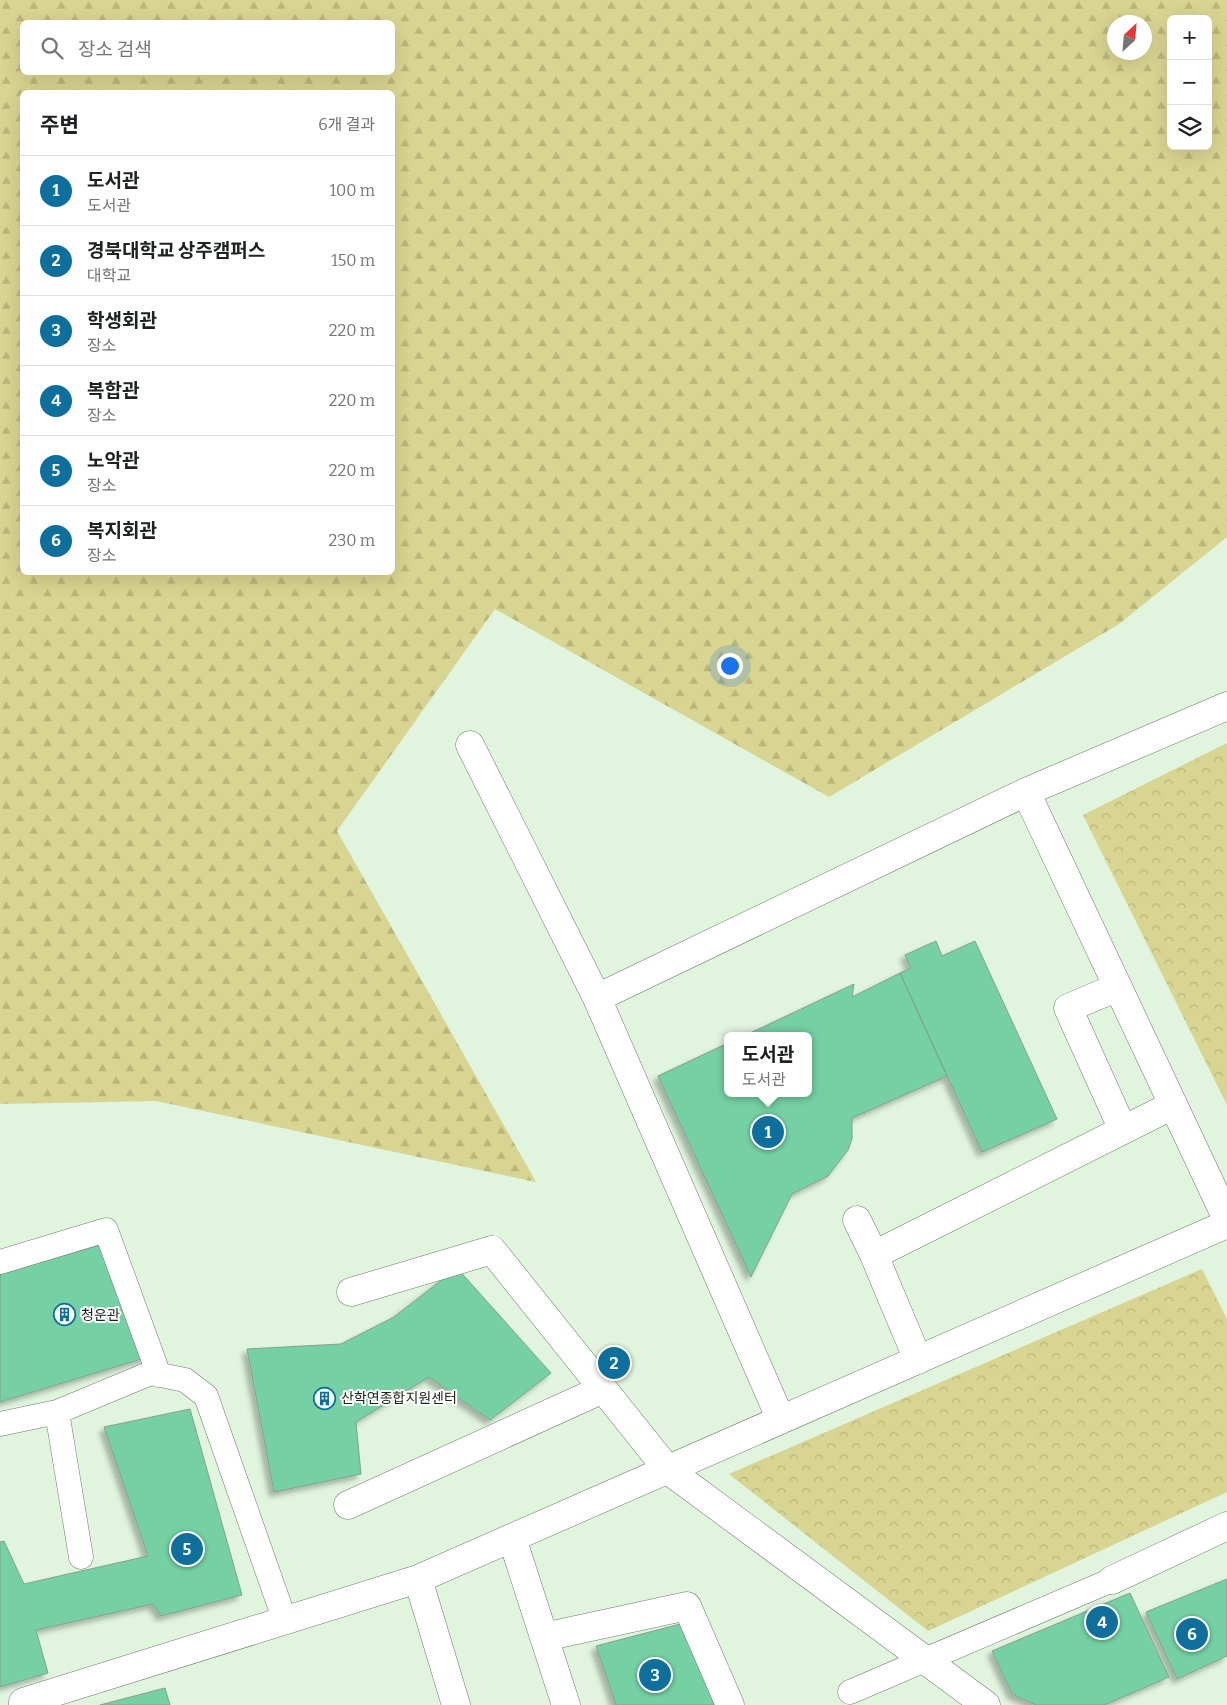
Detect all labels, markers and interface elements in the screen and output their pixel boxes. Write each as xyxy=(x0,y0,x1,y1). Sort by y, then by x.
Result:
north arrow xyxy=(1107,15,1152,60)
map controls xyxy=(1167,15,1212,150)
button: + xyxy=(1167,15,1212,60)
search box xyxy=(20,20,395,75)
icon: search xyxy=(38,34,66,62)
text: 장소 검색 xyxy=(78,38,152,61)
button: − xyxy=(1167,60,1212,105)
button: layers xyxy=(1167,105,1212,150)
text: 주변 xyxy=(40,112,79,138)
text: 6개 결과 xyxy=(318,115,375,134)
text: 도서관 xyxy=(87,169,139,192)
text: 1 xyxy=(53,181,59,200)
text: 100 m xyxy=(330,181,375,200)
text: 도서관 xyxy=(87,196,131,215)
text: 경북대학교 상주캠퍼스 xyxy=(87,239,265,262)
text: 2 xyxy=(51,251,61,270)
text: 150 m xyxy=(331,251,375,270)
text: 대학교 xyxy=(87,266,131,285)
text: 학생회관 xyxy=(87,309,157,332)
text: 3 xyxy=(51,321,61,340)
text: 220 m xyxy=(329,321,375,340)
text: 장소 xyxy=(87,336,116,355)
text: 복합관 xyxy=(87,379,139,402)
text: 4 xyxy=(51,391,61,410)
text: 220 m xyxy=(329,391,375,410)
text: 장소 xyxy=(87,406,116,425)
text: 노악관 xyxy=(87,449,139,472)
text: 5 xyxy=(52,461,60,480)
text: 220 m xyxy=(329,461,375,480)
text: 장소 xyxy=(87,476,116,495)
text: 복지회관 xyxy=(87,519,157,542)
text: 6 xyxy=(51,531,61,550)
text: 230 m xyxy=(328,531,375,550)
text: 장소 xyxy=(87,546,116,565)
your location xyxy=(717,653,743,679)
popup xyxy=(724,1032,812,1097)
text: 도서관 xyxy=(742,1043,794,1066)
text: 도서관 xyxy=(742,1070,786,1089)
pin: 1 xyxy=(752,1113,784,1151)
building icon: 청운관 xyxy=(53,1303,77,1327)
place label: 청운관 xyxy=(81,1307,120,1324)
pin: 2 xyxy=(598,1344,630,1382)
building icon: 산학연종합지원센터 xyxy=(313,1386,337,1410)
place label: 산학연종합지원센터 xyxy=(341,1390,457,1407)
pin: 5 xyxy=(171,1530,203,1568)
pin: 4 xyxy=(1086,1603,1118,1641)
pin: 6 xyxy=(1176,1615,1208,1653)
pin: 3 xyxy=(639,1656,671,1694)

